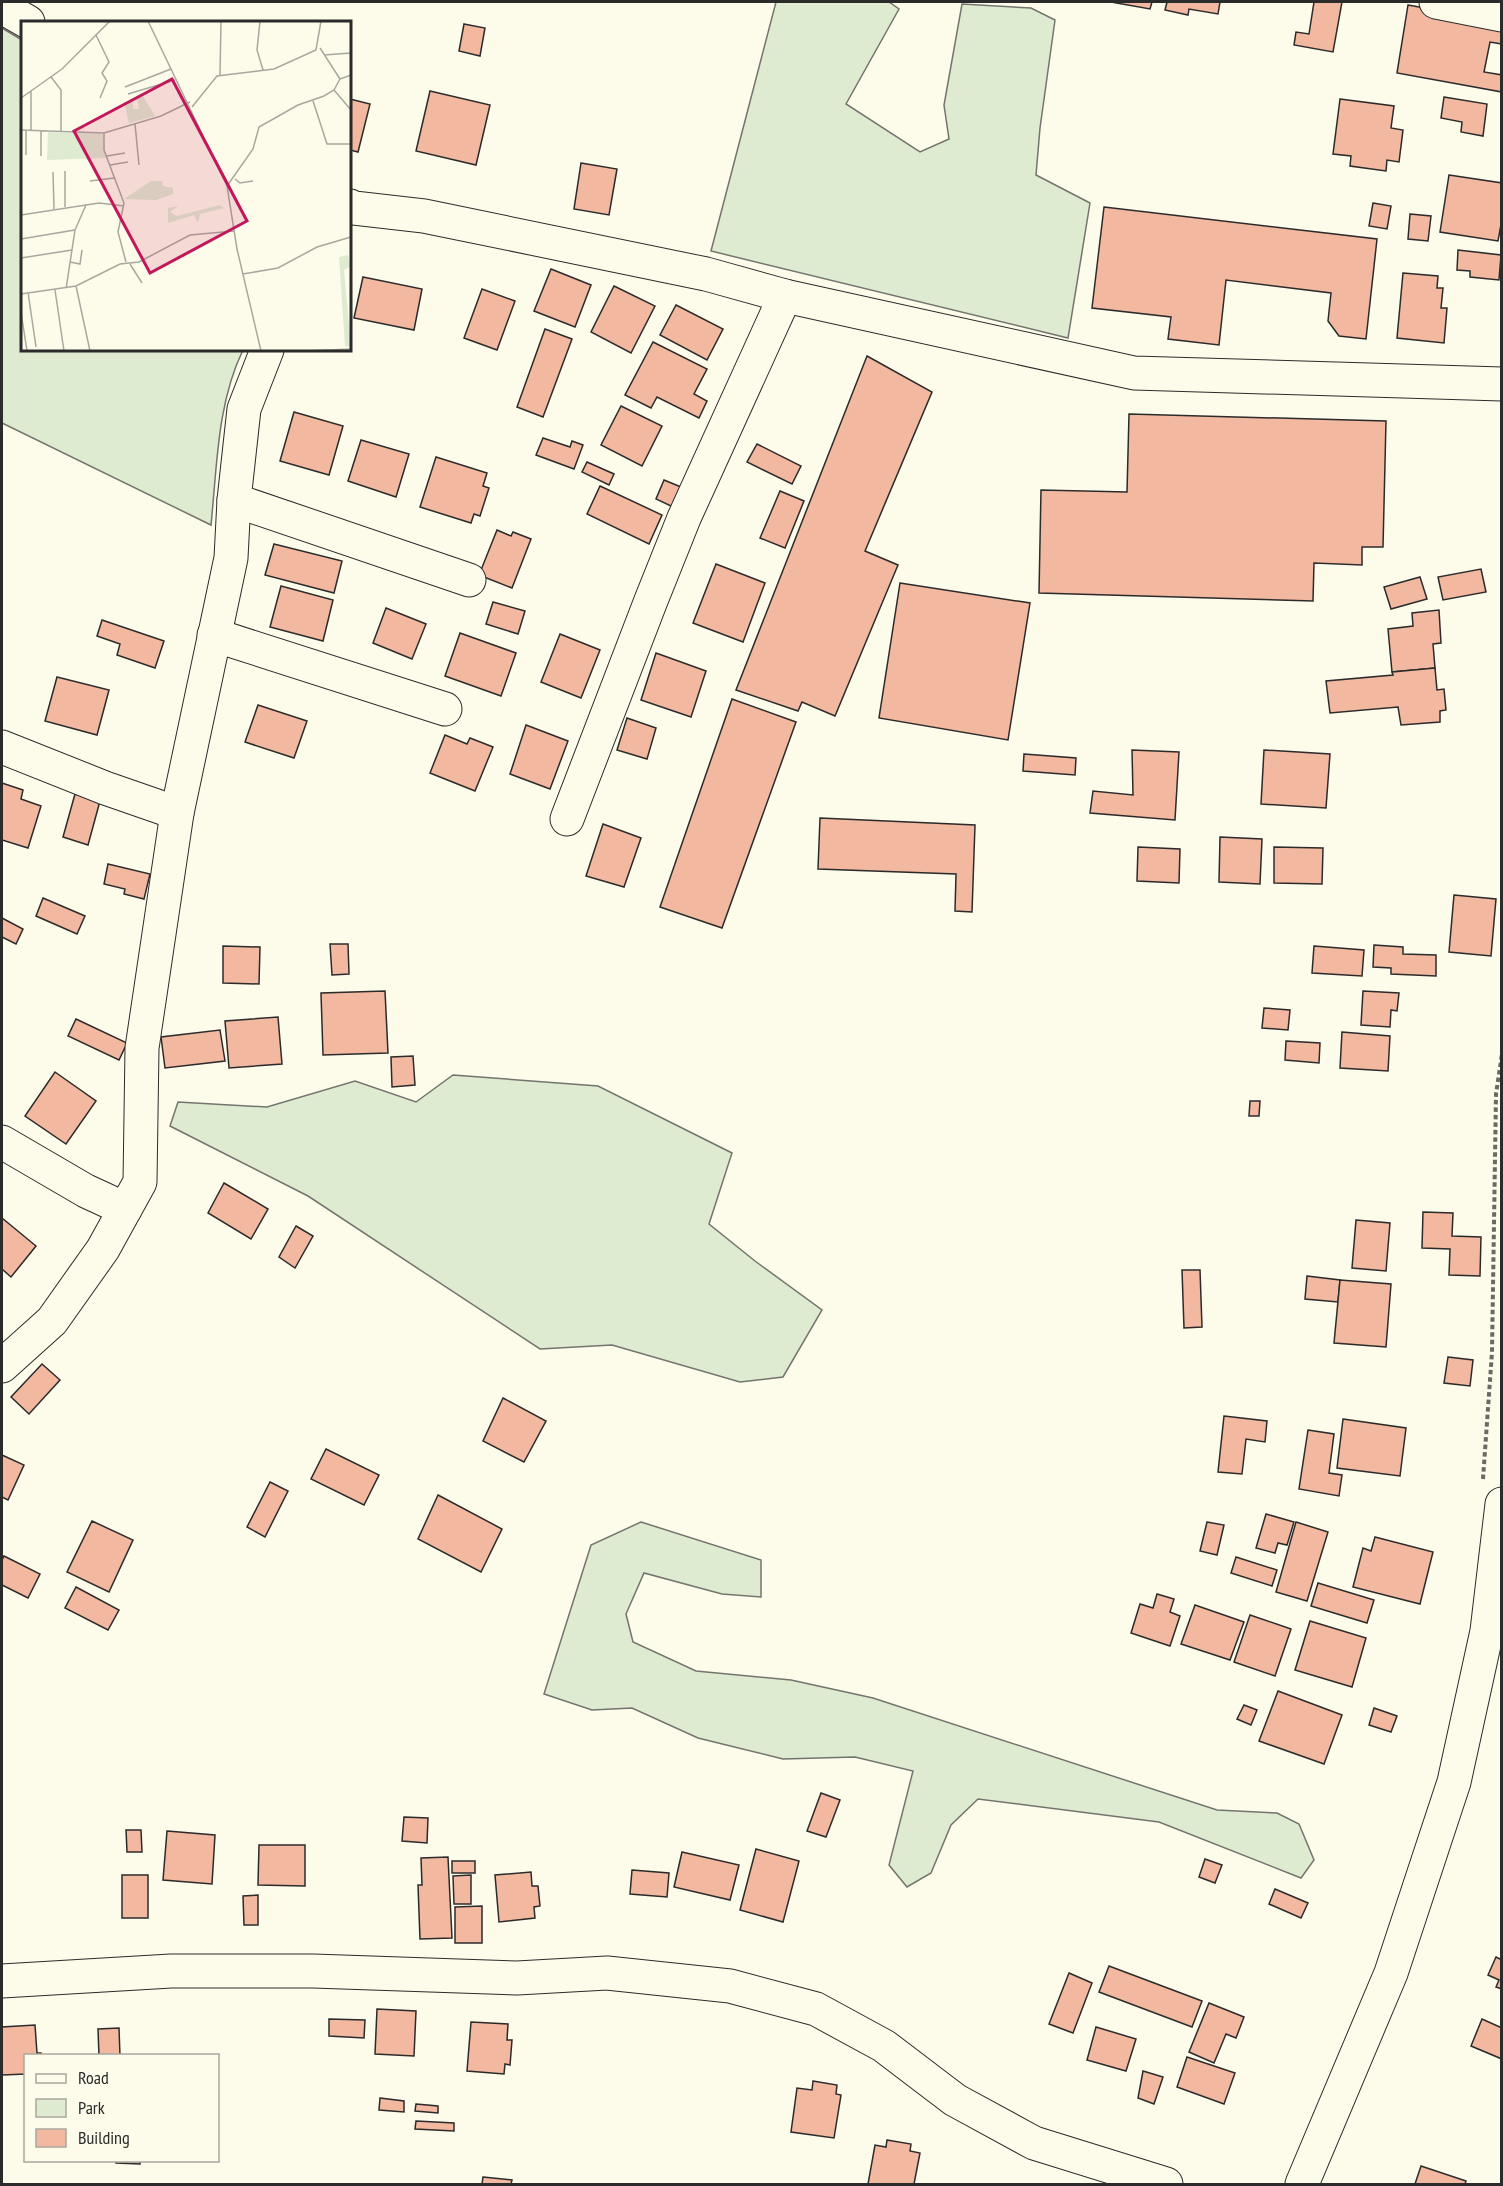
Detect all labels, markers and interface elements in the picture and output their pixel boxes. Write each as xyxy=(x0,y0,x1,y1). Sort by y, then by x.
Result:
inset map xyxy=(21,21,351,351)
legend xyxy=(24,2054,219,2162)
text: Road xyxy=(78,2066,109,2089)
text: Park xyxy=(78,2096,105,2119)
text: Building xyxy=(78,2126,130,2149)

